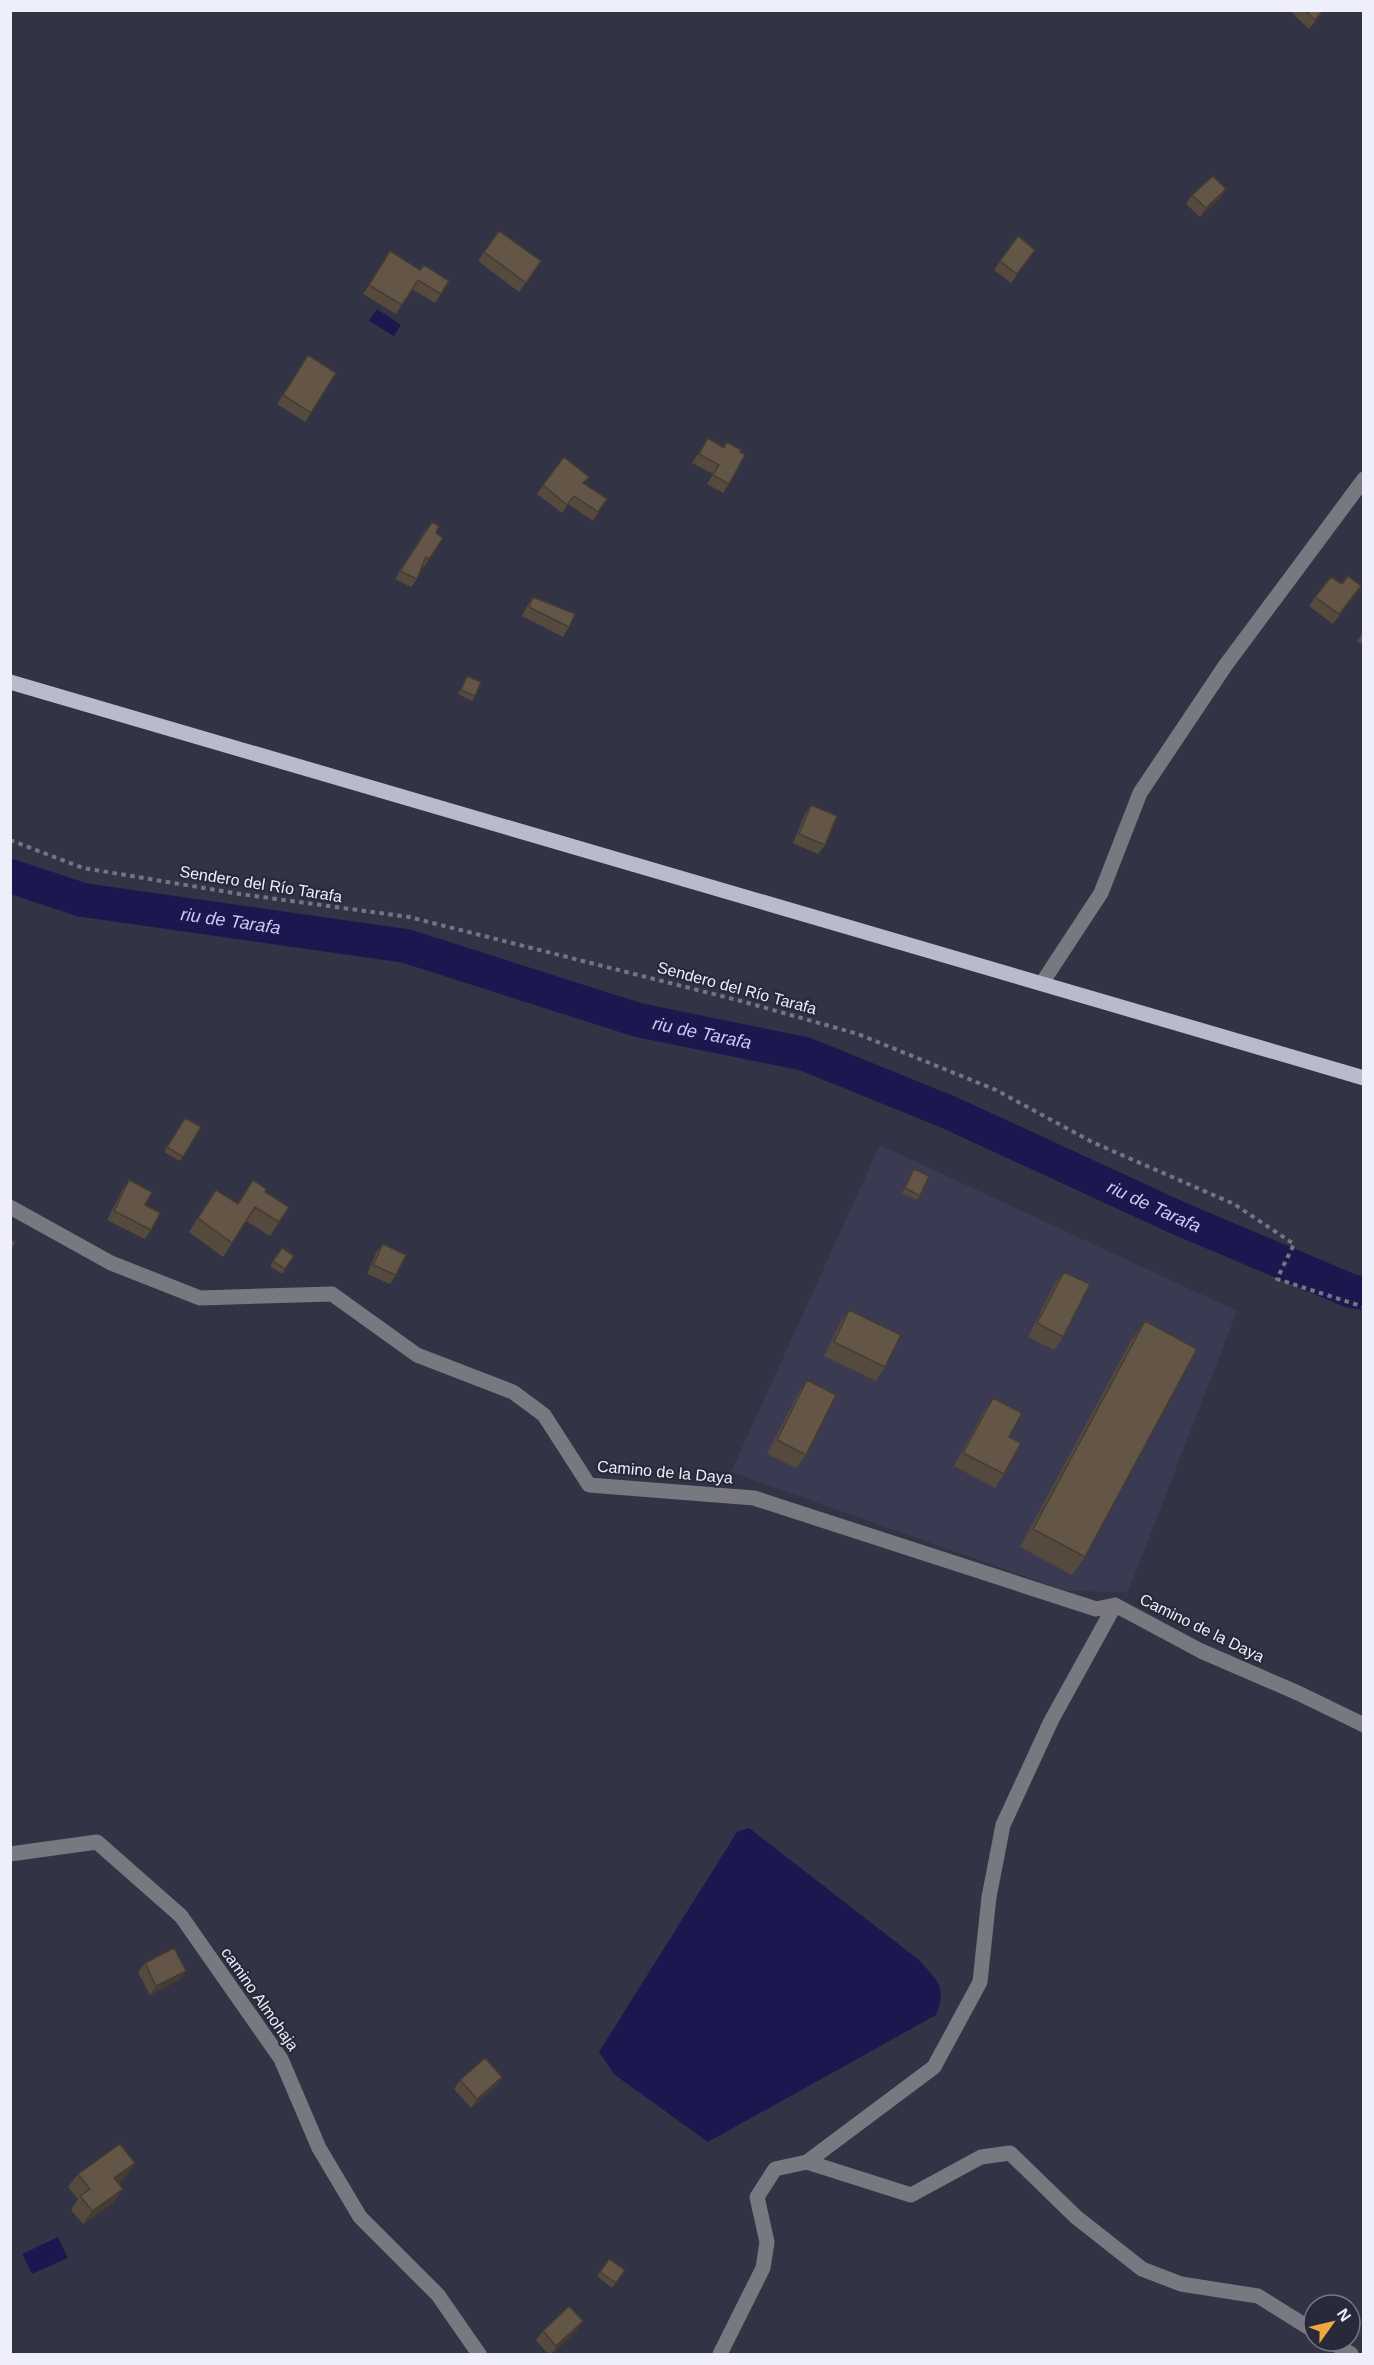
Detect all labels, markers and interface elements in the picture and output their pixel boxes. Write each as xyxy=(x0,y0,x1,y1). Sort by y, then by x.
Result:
street label: Sendero del Río Tarafa xyxy=(179,863,344,905)
water label: riu de Tarafa xyxy=(180,904,282,938)
street label: Sendero del Río Tarafa xyxy=(655,959,819,1017)
water label: riu de Tarafa xyxy=(651,1013,753,1053)
water label: riu de Tarafa xyxy=(1104,1177,1204,1236)
street label: Camino de la Daya xyxy=(596,1458,734,1486)
street label: Camino de la Daya xyxy=(1137,1591,1267,1666)
street label: camino Almohaja xyxy=(218,1944,302,2054)
north arrow xyxy=(1302,2293,1362,2353)
text: N xyxy=(1334,2305,1354,2324)

